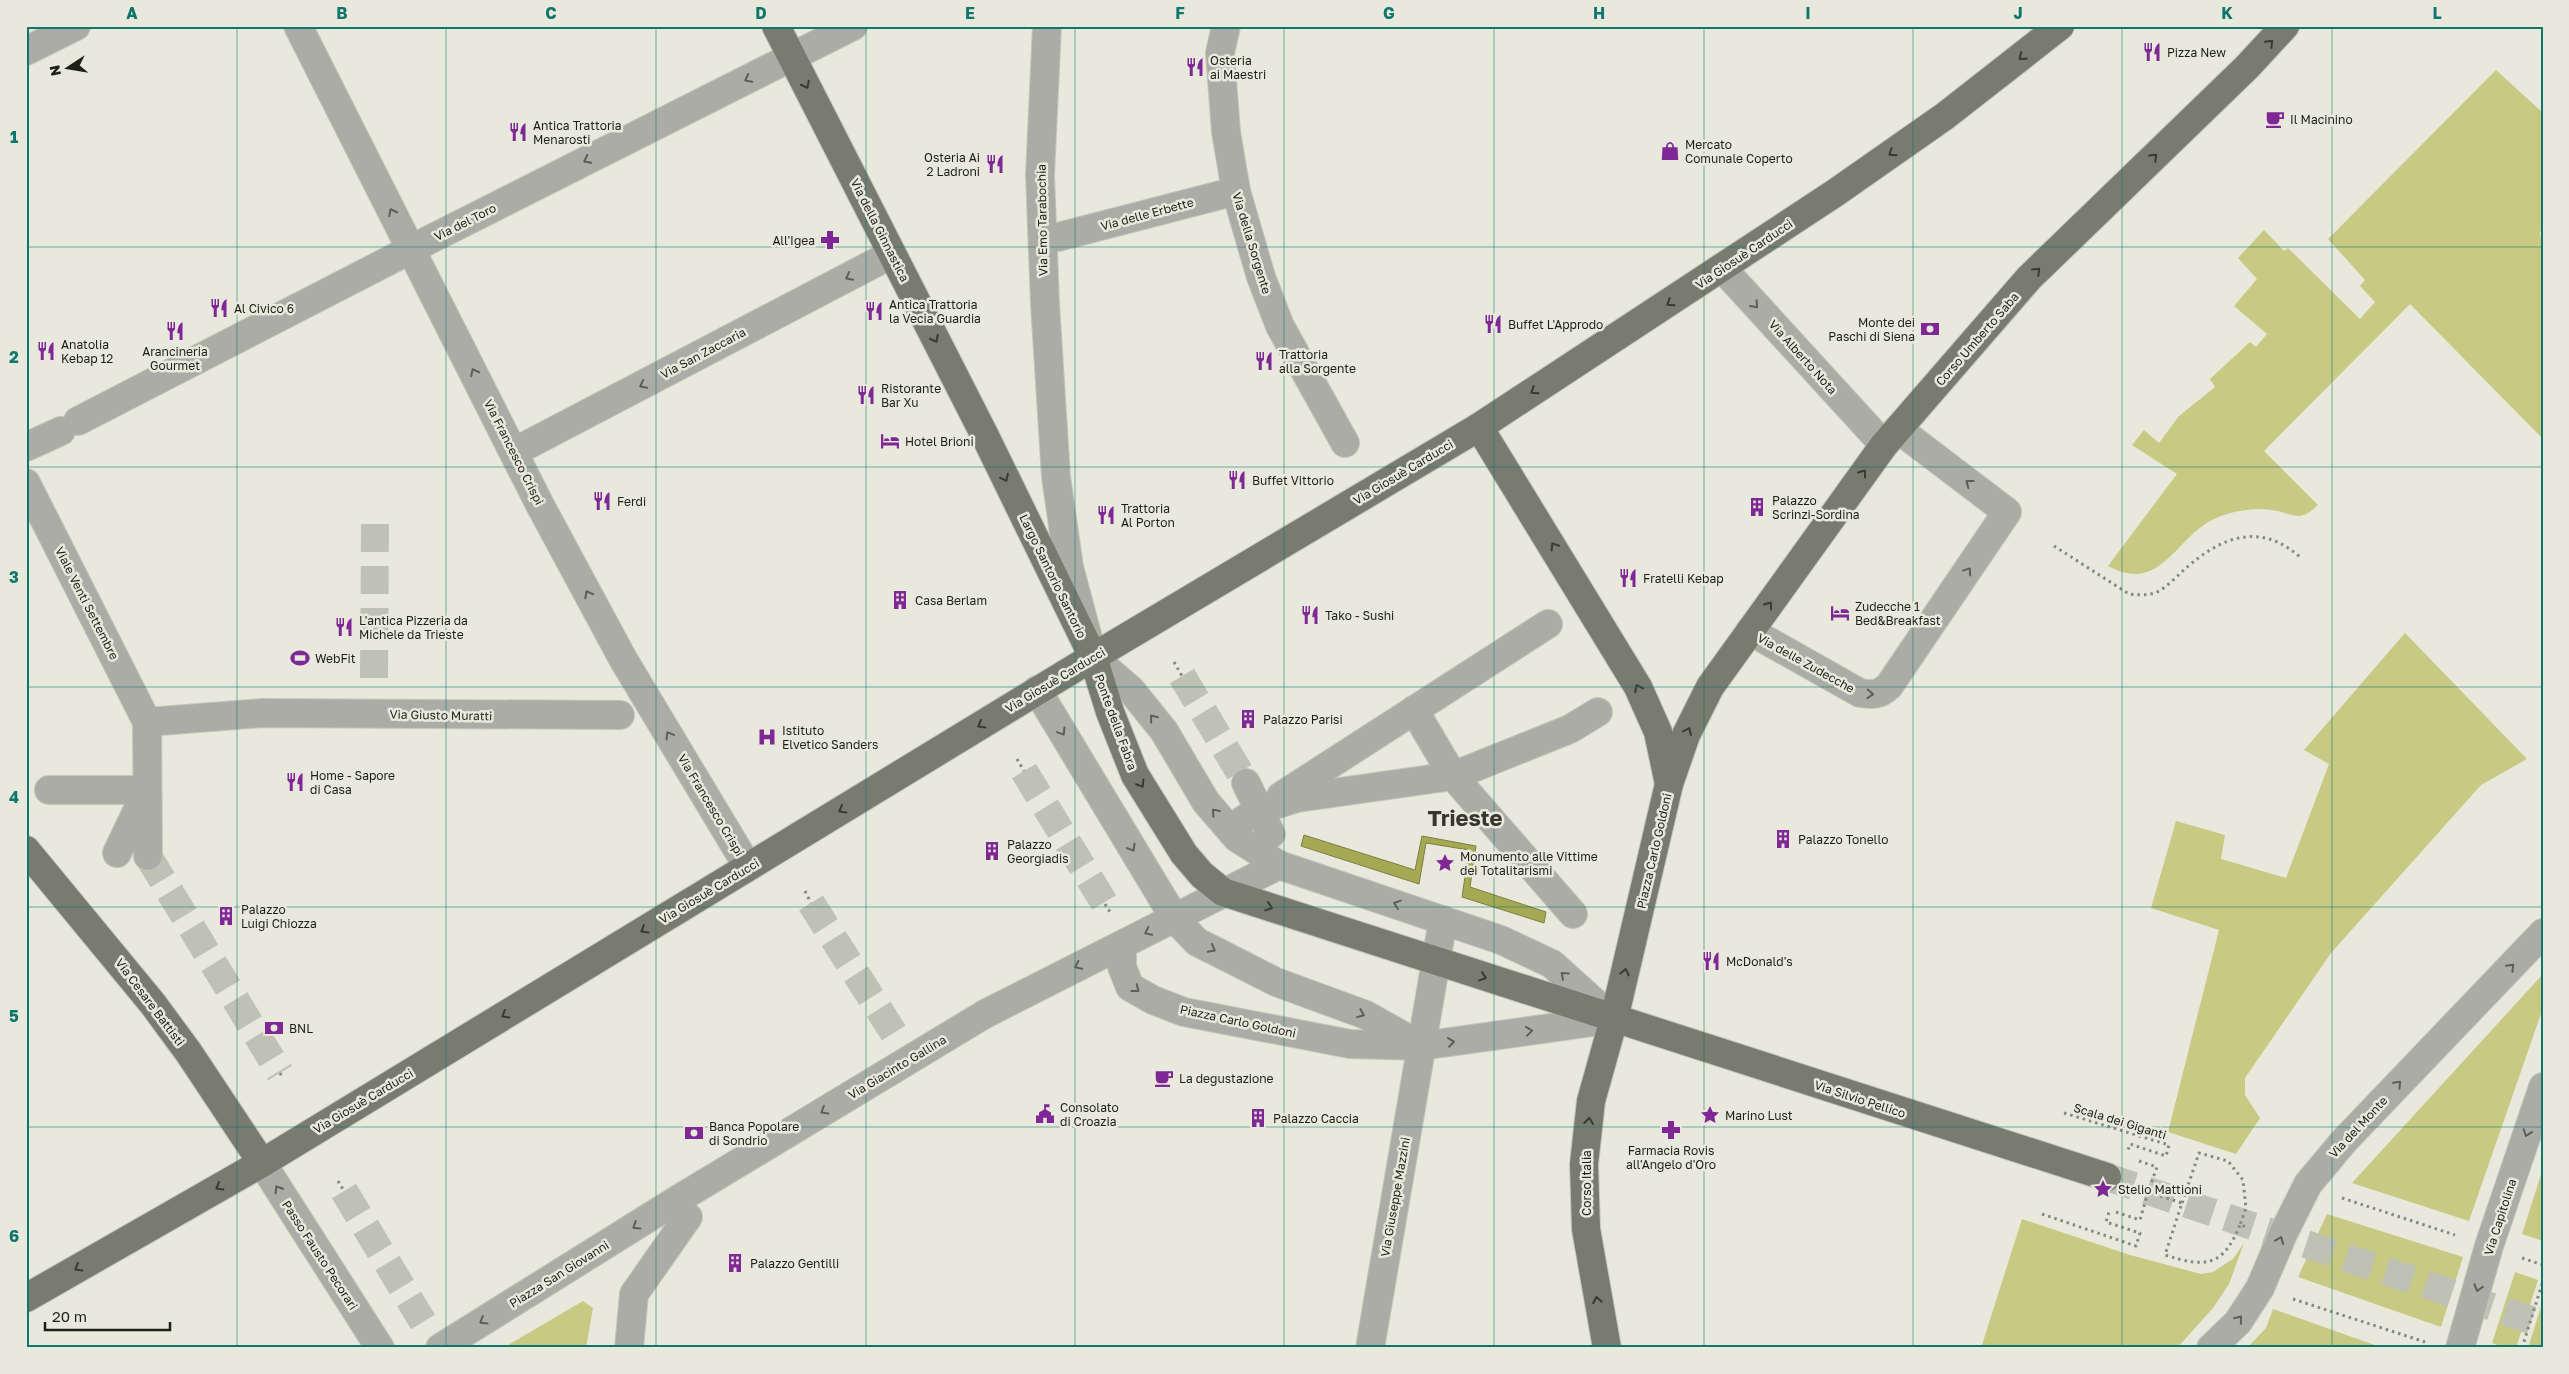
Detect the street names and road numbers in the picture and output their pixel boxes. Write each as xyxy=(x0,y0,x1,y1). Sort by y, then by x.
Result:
street label: Via Emo Tarabochia xyxy=(1034,164,1050,276)
street label: Via della Ginnastica xyxy=(847,176,913,284)
street label: Via della Sorgente xyxy=(1229,190,1275,296)
street label: Via delle Erbette xyxy=(1099,194,1195,234)
street label: Via del Toro xyxy=(432,200,498,244)
street label: Via Giosuè Carducci xyxy=(1693,216,1795,292)
street label: Corso Umberto Saba xyxy=(1932,289,2022,389)
street label: Via Alberto Nota xyxy=(1766,317,1840,397)
street label: Via San Zaccaria xyxy=(658,324,748,382)
street label: Via Francesco Crispi xyxy=(481,397,547,507)
street label: Via Giosuè Carducci xyxy=(1350,436,1456,508)
street label: Largo Santorio Santorio xyxy=(1016,511,1090,641)
street label: Viale Venti Settembre xyxy=(52,544,122,662)
street label: Via delle Zudecche xyxy=(1755,630,1857,696)
street label: Via Giosuè Carducci xyxy=(1002,644,1108,716)
street label: Ponte della Fabra xyxy=(1092,672,1140,772)
street label: Via Giusto Muratti xyxy=(389,707,493,723)
street label: Via Francesco Crispi xyxy=(675,751,747,859)
street label: Piazza Carlo Goldoni xyxy=(1633,792,1675,910)
street label: Via Giosuè Carducci xyxy=(656,855,762,927)
street label: Via Cesare Battisti xyxy=(112,955,188,1049)
street label: Piazza Carlo Goldoni xyxy=(1179,1001,1297,1041)
street label: Via Giacinto Gallina xyxy=(845,1032,949,1102)
street label: Via Giosuè Carducci xyxy=(310,1065,416,1137)
street label: Via Silvio Pellico xyxy=(1812,1077,1908,1121)
street label: Via del Monte xyxy=(2326,1093,2390,1161)
street label: Scala dei Giganti xyxy=(2072,1100,2168,1142)
street label: Via Giuseppe Mazzini xyxy=(1377,1136,1413,1258)
street label: Corso Italia xyxy=(1579,1150,1594,1216)
street label: Via Capitolina xyxy=(2481,1177,2519,1257)
street label: Passo Fausto Pecorari xyxy=(279,1197,361,1313)
street label: Piazza San Giovanni xyxy=(506,1237,612,1311)

